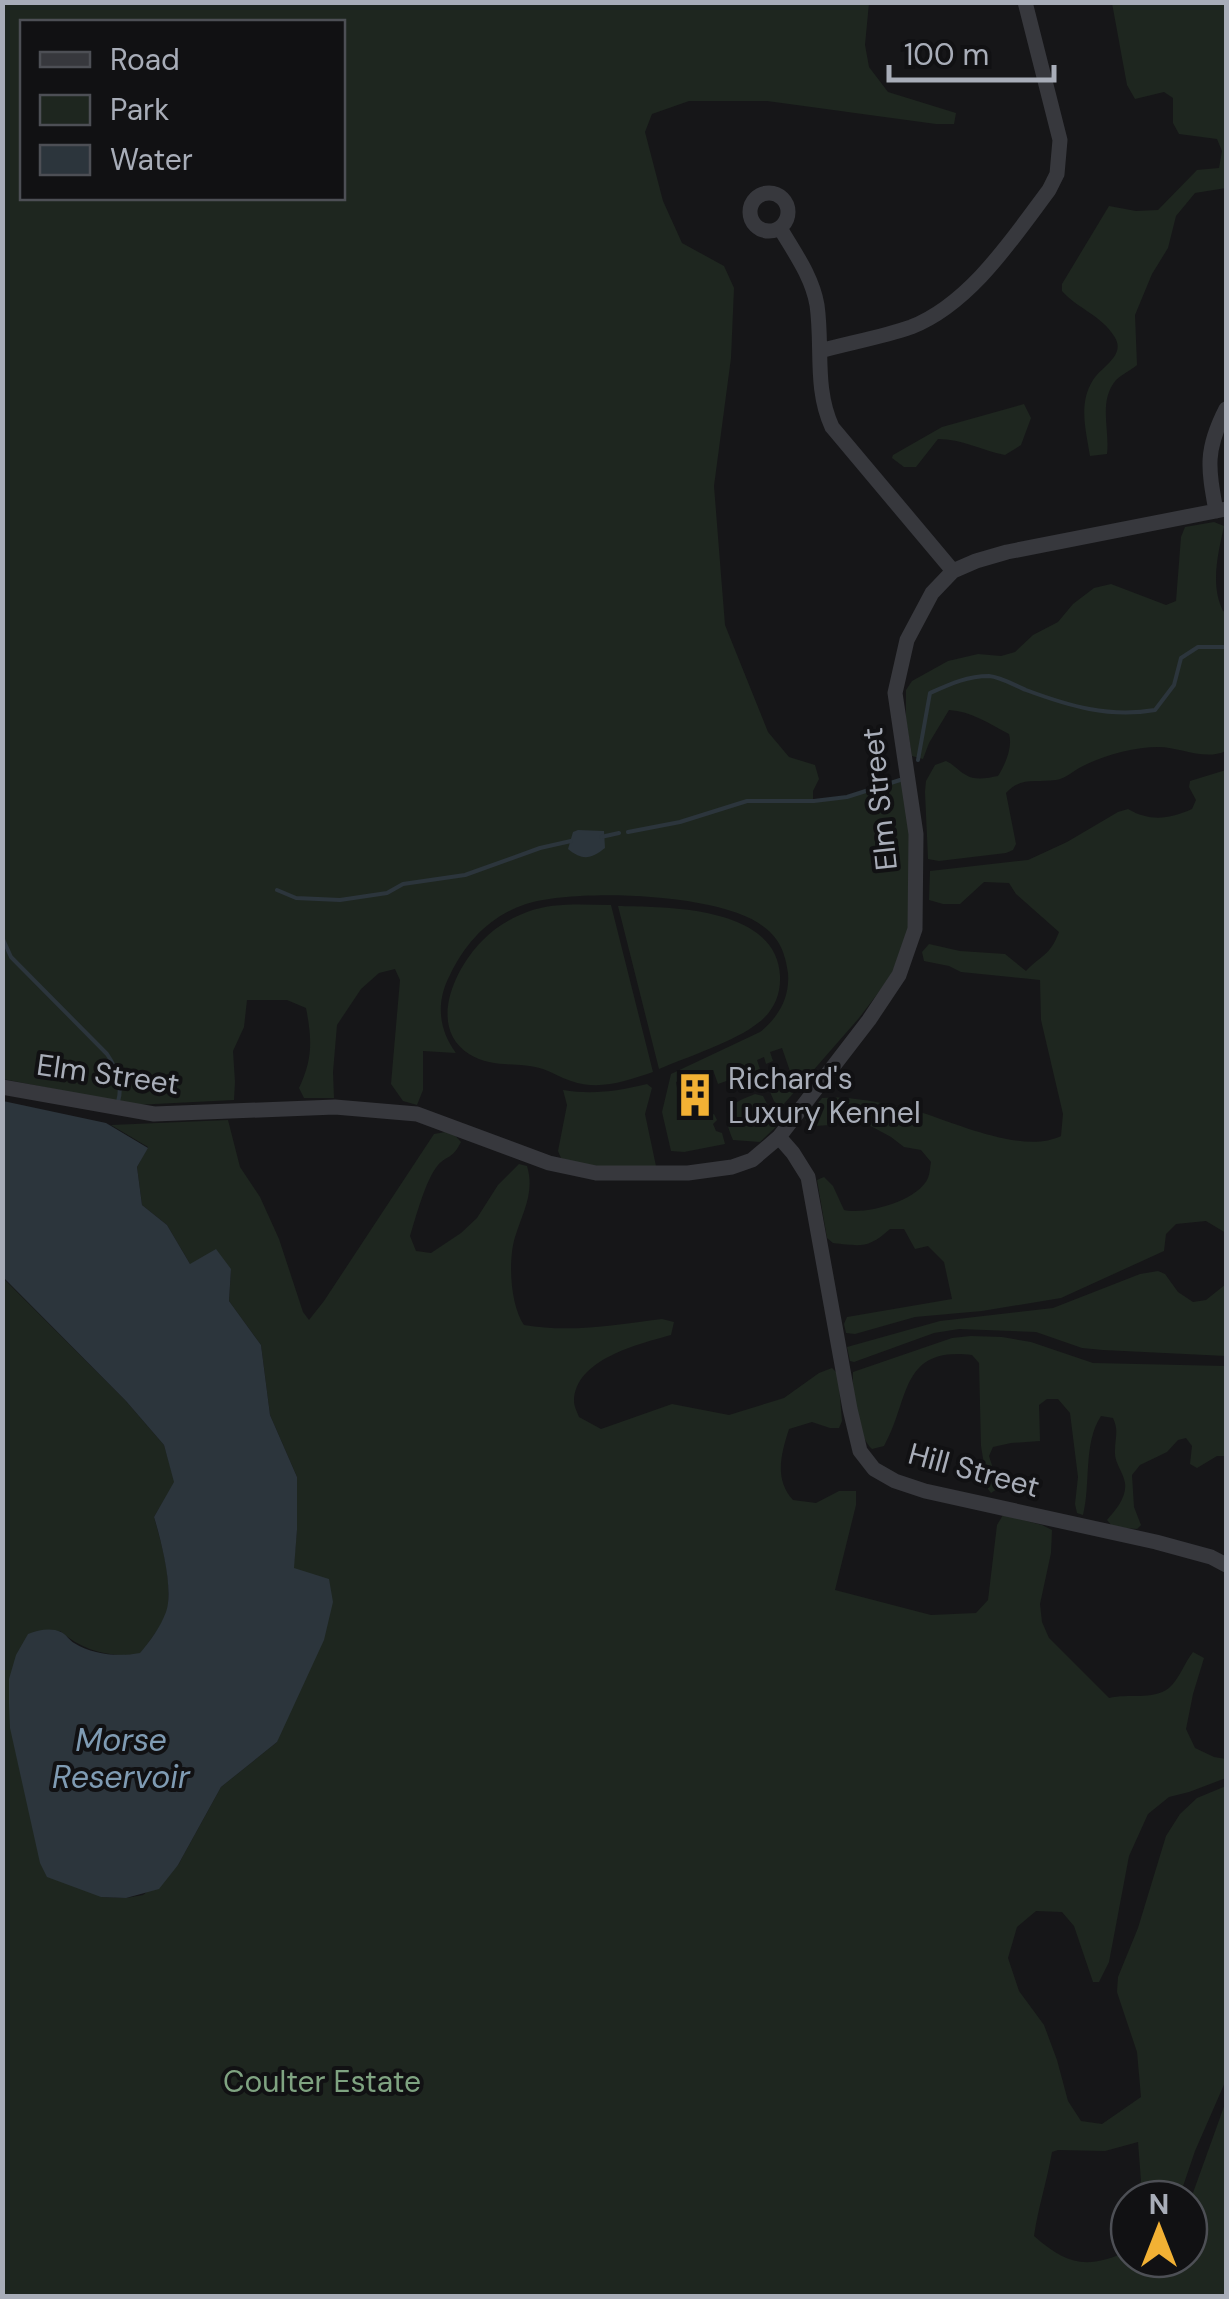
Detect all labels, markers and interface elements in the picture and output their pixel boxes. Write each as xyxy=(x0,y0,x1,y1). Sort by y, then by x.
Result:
legend xyxy=(20,20,345,200)
scale bar xyxy=(889,20,1054,82)
text: 100 m xyxy=(904,35,989,74)
text: Road xyxy=(110,40,180,79)
text: Park xyxy=(110,90,169,129)
text: Water xyxy=(110,140,193,179)
street label: Elm Street xyxy=(852,726,906,872)
street label: Elm Street xyxy=(34,1045,182,1103)
place label: Richard's Luxury Kennel xyxy=(728,1059,921,1132)
building icon: Richard's Luxury Kennel xyxy=(671,1071,719,1119)
street label: Hill Street xyxy=(904,1434,1044,1506)
water label: Morse Reservoir xyxy=(52,1719,191,1798)
park label: Coulter Estate xyxy=(223,2062,421,2101)
north arrow xyxy=(1109,2179,1209,2279)
text: N xyxy=(1149,2186,1169,2223)

